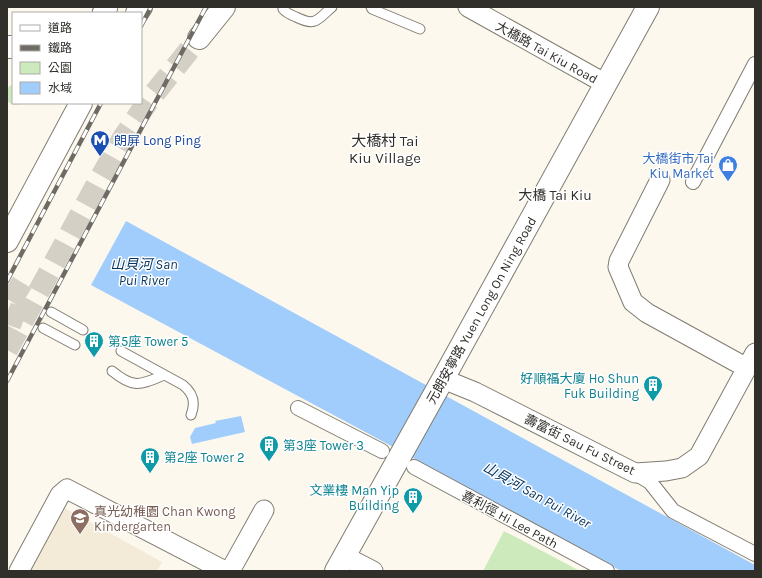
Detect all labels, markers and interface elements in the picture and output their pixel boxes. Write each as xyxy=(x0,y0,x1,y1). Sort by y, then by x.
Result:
legend xyxy=(12,12,142,104)
street label: 大橋路 Tai Kiu Road xyxy=(493,18,600,87)
text: 道路 xyxy=(48,21,72,35)
text: 鐵路 xyxy=(48,41,72,55)
text: 公園 xyxy=(48,61,72,75)
text: 水域 xyxy=(48,81,72,95)
metro station icon: 朗屏 Long Ping xyxy=(89,129,111,157)
district label: 大橋村 Tai Kiu Village xyxy=(349,132,421,167)
place label: 朗屏 Long Ping xyxy=(114,133,201,148)
place label: 大橋街市 Tai Kiu Market xyxy=(643,151,714,181)
shop icon: 大橋街市 Tai Kiu Market xyxy=(717,154,739,182)
district label: 大橋 Tai Kiu xyxy=(518,187,592,204)
street label: 元朗安寧路 Yuen Long On Ning Road xyxy=(424,214,539,406)
water label: 山貝河 San Pui River xyxy=(110,256,178,289)
building icon: 第5座 Tower 5 xyxy=(83,330,105,358)
place label: 第5座 Tower 5 xyxy=(108,334,188,349)
place label: 好順福大廈 Ho Shun Fuk Building xyxy=(521,371,640,401)
building icon: 好順福大廈 Ho Shun Fuk Building xyxy=(642,374,664,402)
street label: 壽富街 Sau Fu Street xyxy=(522,411,638,478)
building icon: 第3座 Tower 3 xyxy=(258,434,280,462)
place label: 第3座 Tower 3 xyxy=(283,438,364,453)
building icon: 第2座 Tower 2 xyxy=(139,446,161,474)
place label: 第2座 Tower 2 xyxy=(164,450,245,465)
water label: 山貝河 San Pui River xyxy=(480,459,595,533)
place label: 文業樓 Man Yip Building xyxy=(309,483,400,513)
building icon: 文業樓 Man Yip Building xyxy=(402,486,424,514)
street label: 喜利徑 Hi Lee Path xyxy=(459,488,561,551)
place label: 真光幼稚園 Chan Kwong Kindergarten xyxy=(94,504,236,534)
school or university icon: 真光幼稚園 Chan Kwong Kindergarten xyxy=(69,507,91,535)

